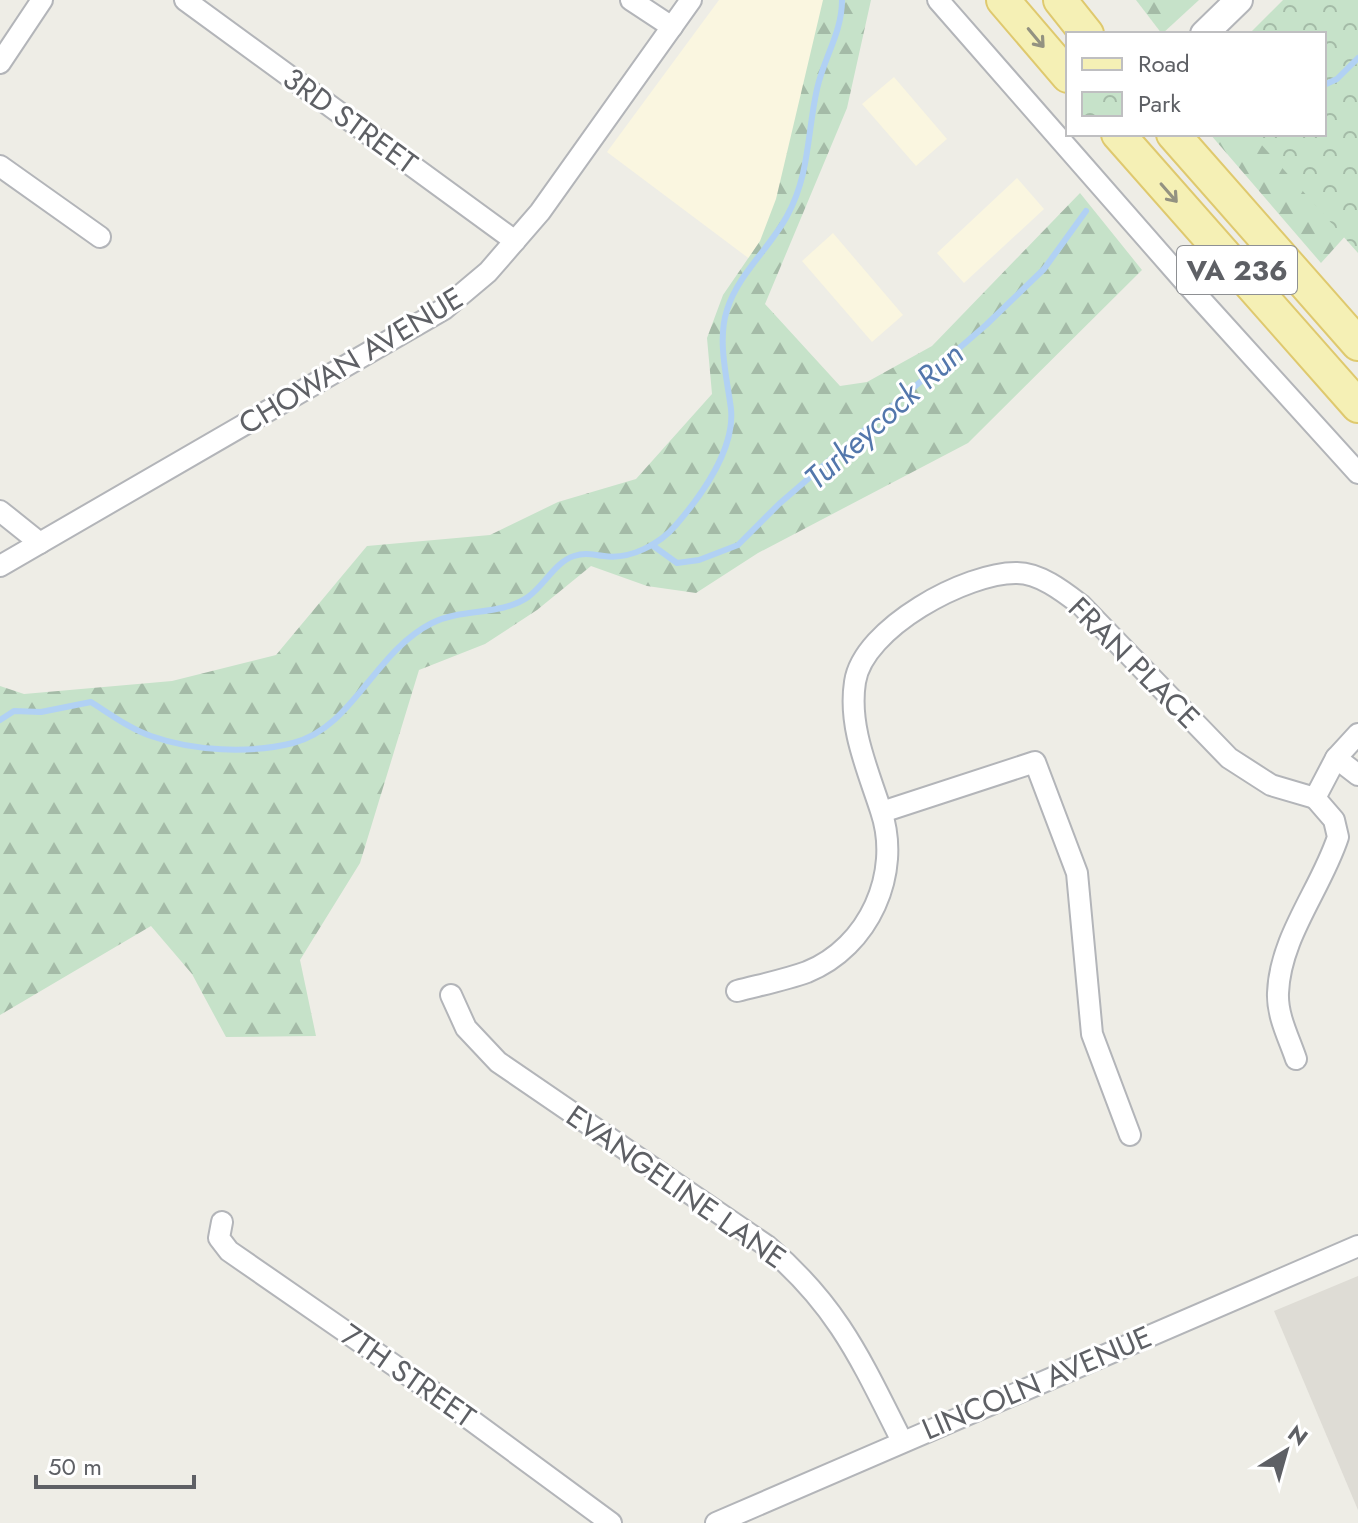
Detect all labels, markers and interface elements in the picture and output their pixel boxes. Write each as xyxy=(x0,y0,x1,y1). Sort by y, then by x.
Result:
one-way arrow xyxy=(1026,28,1044,48)
legend xyxy=(1066,32,1326,136)
text: Road xyxy=(1138,46,1190,81)
street label: 3RD STREET xyxy=(274,57,426,184)
text: Park xyxy=(1138,86,1181,121)
one-way arrow xyxy=(1160,182,1178,202)
road number: VA 236 xyxy=(1177,246,1297,294)
street label: CHOWAN AVENUE xyxy=(230,276,471,445)
water label: Turkeycock Run xyxy=(794,332,974,500)
street label: FRAN PLACE xyxy=(1059,587,1210,738)
street label: EVANGELINE LANE xyxy=(558,1095,795,1279)
street label: 7TH STREET xyxy=(332,1313,484,1438)
street label: LINCOLN AVENUE xyxy=(915,1315,1158,1450)
north arrow xyxy=(1246,1411,1326,1491)
text: N xyxy=(1281,1417,1315,1453)
scale bar xyxy=(36,1439,194,1489)
text: 50 m xyxy=(48,1449,102,1484)

